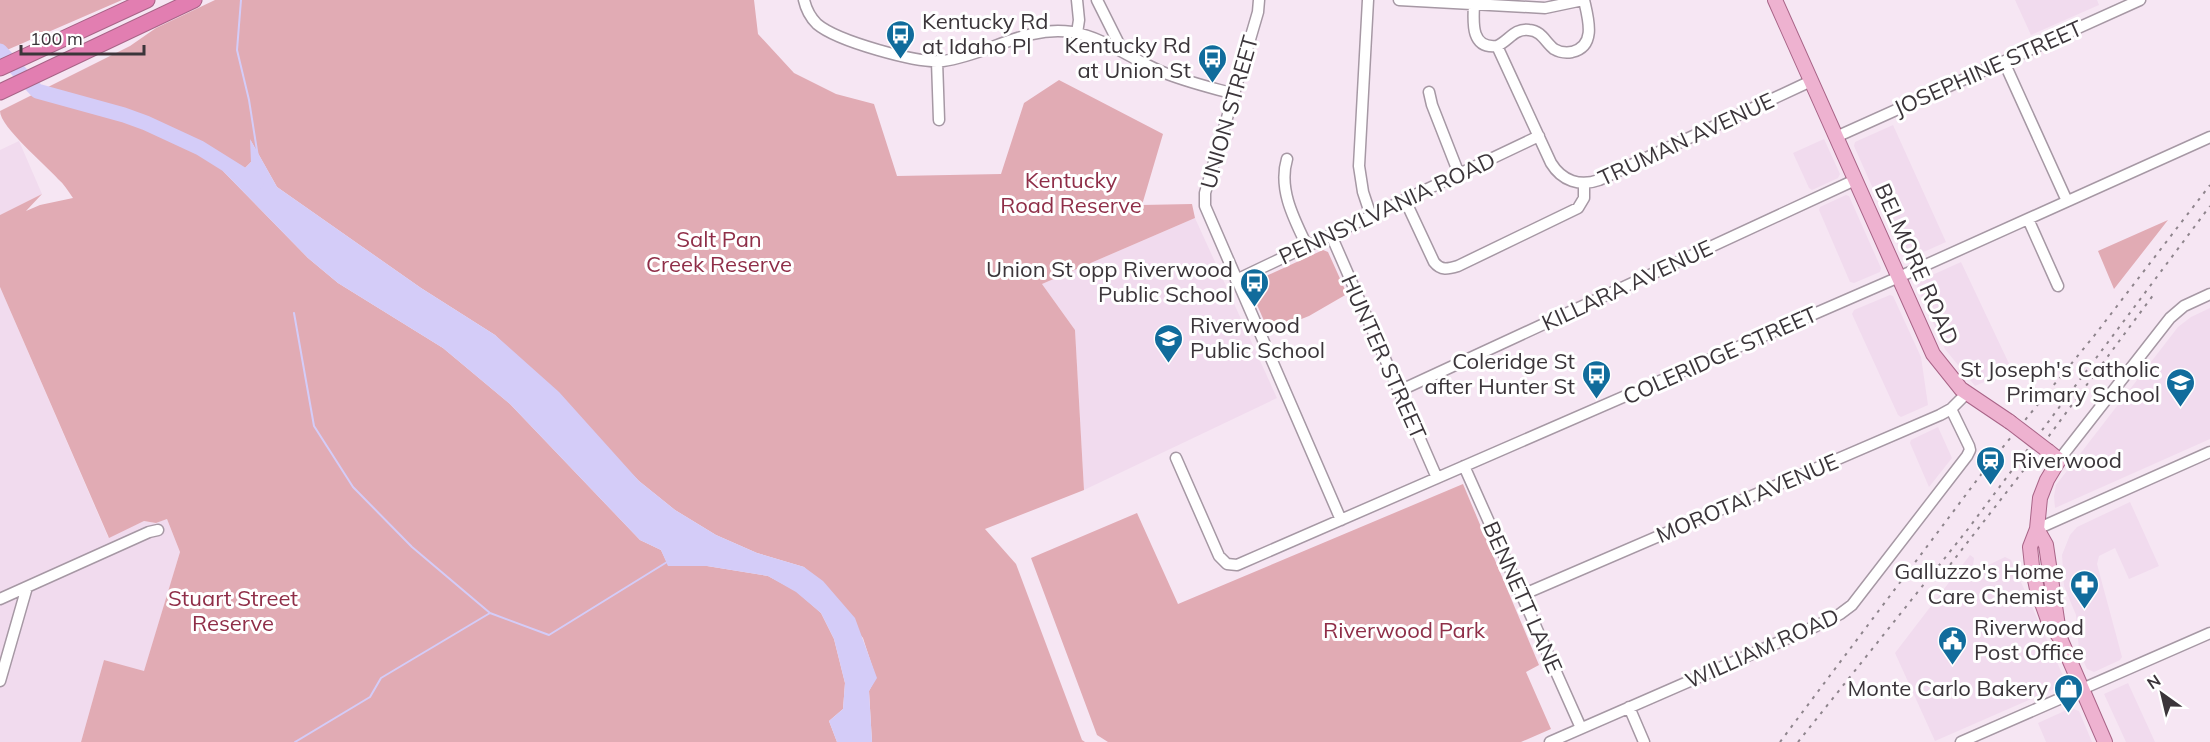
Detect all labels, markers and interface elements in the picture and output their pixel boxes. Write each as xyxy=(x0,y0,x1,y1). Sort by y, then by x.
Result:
place label: Kentucky Rd at Idaho Pl xyxy=(922,7,1048,60)
street label: JOSEPHINE STREET xyxy=(1889,14,2087,122)
scale bar xyxy=(21,18,144,56)
bus stop icon: Kentucky Rd at Idaho Pl xyxy=(885,18,917,60)
text: 100 m xyxy=(30,27,83,50)
place label: Kentucky Rd at Union St xyxy=(1065,31,1191,84)
street label: UNION STREET xyxy=(1194,32,1264,192)
bus stop icon: Kentucky Rd at Union St xyxy=(1196,42,1228,84)
street label: TRUMAN AVENUE xyxy=(1594,86,1778,192)
street label: PENNSYLVANIA ROAD xyxy=(1274,145,1500,271)
park label: Kentucky Road Reserve xyxy=(1000,166,1142,219)
street label: BELMORE ROAD xyxy=(1869,179,1965,349)
park label: Salt Pan Creek Reserve xyxy=(646,225,792,278)
street label: KILLARA AVENUE xyxy=(1537,233,1717,337)
place label: Union St opp Riverwood Public School xyxy=(986,255,1233,308)
bus stop icon: Union St opp Riverwood Public School xyxy=(1238,266,1270,308)
street label: HUNTER STREET xyxy=(1335,270,1433,444)
street label: COLERIDGE STREET xyxy=(1619,300,1821,410)
place label: Riverwood Public School xyxy=(1190,311,1325,364)
school or university icon: Riverwood Public School xyxy=(1153,322,1185,364)
place label: Coleridge St after Hunter St xyxy=(1425,347,1575,400)
place label: St Joseph's Catholic Primary School xyxy=(1960,355,2160,408)
bus stop icon: Coleridge St after Hunter St xyxy=(1580,358,1612,400)
school or university icon: St Joseph's Catholic Primary School xyxy=(2165,366,2197,408)
station icon: Riverwood xyxy=(1975,444,2007,486)
place label: Riverwood xyxy=(2012,446,2122,474)
street label: MOROTAI AVENUE xyxy=(1652,447,1842,549)
street label: BENNETT LANE xyxy=(1477,517,1569,677)
place label: Galluzzo's Home Care Chemist xyxy=(1894,557,2064,610)
pharmacy icon: Galluzzo's Home Care Chemist xyxy=(2069,568,2101,610)
park label: Stuart Street Reserve xyxy=(168,584,298,637)
street label: WILLIAM ROAD xyxy=(1681,602,1843,694)
place label: Riverwood Post Office xyxy=(1974,613,2084,666)
park label: Riverwood Park xyxy=(1323,616,1486,644)
public building icon: Riverwood Post Office xyxy=(1937,624,1969,666)
north arrow xyxy=(2132,664,2192,724)
text: N xyxy=(2143,670,2164,693)
shop icon: Monte Carlo Bakery xyxy=(2053,672,2085,714)
place label: Monte Carlo Bakery xyxy=(1847,674,2048,702)

